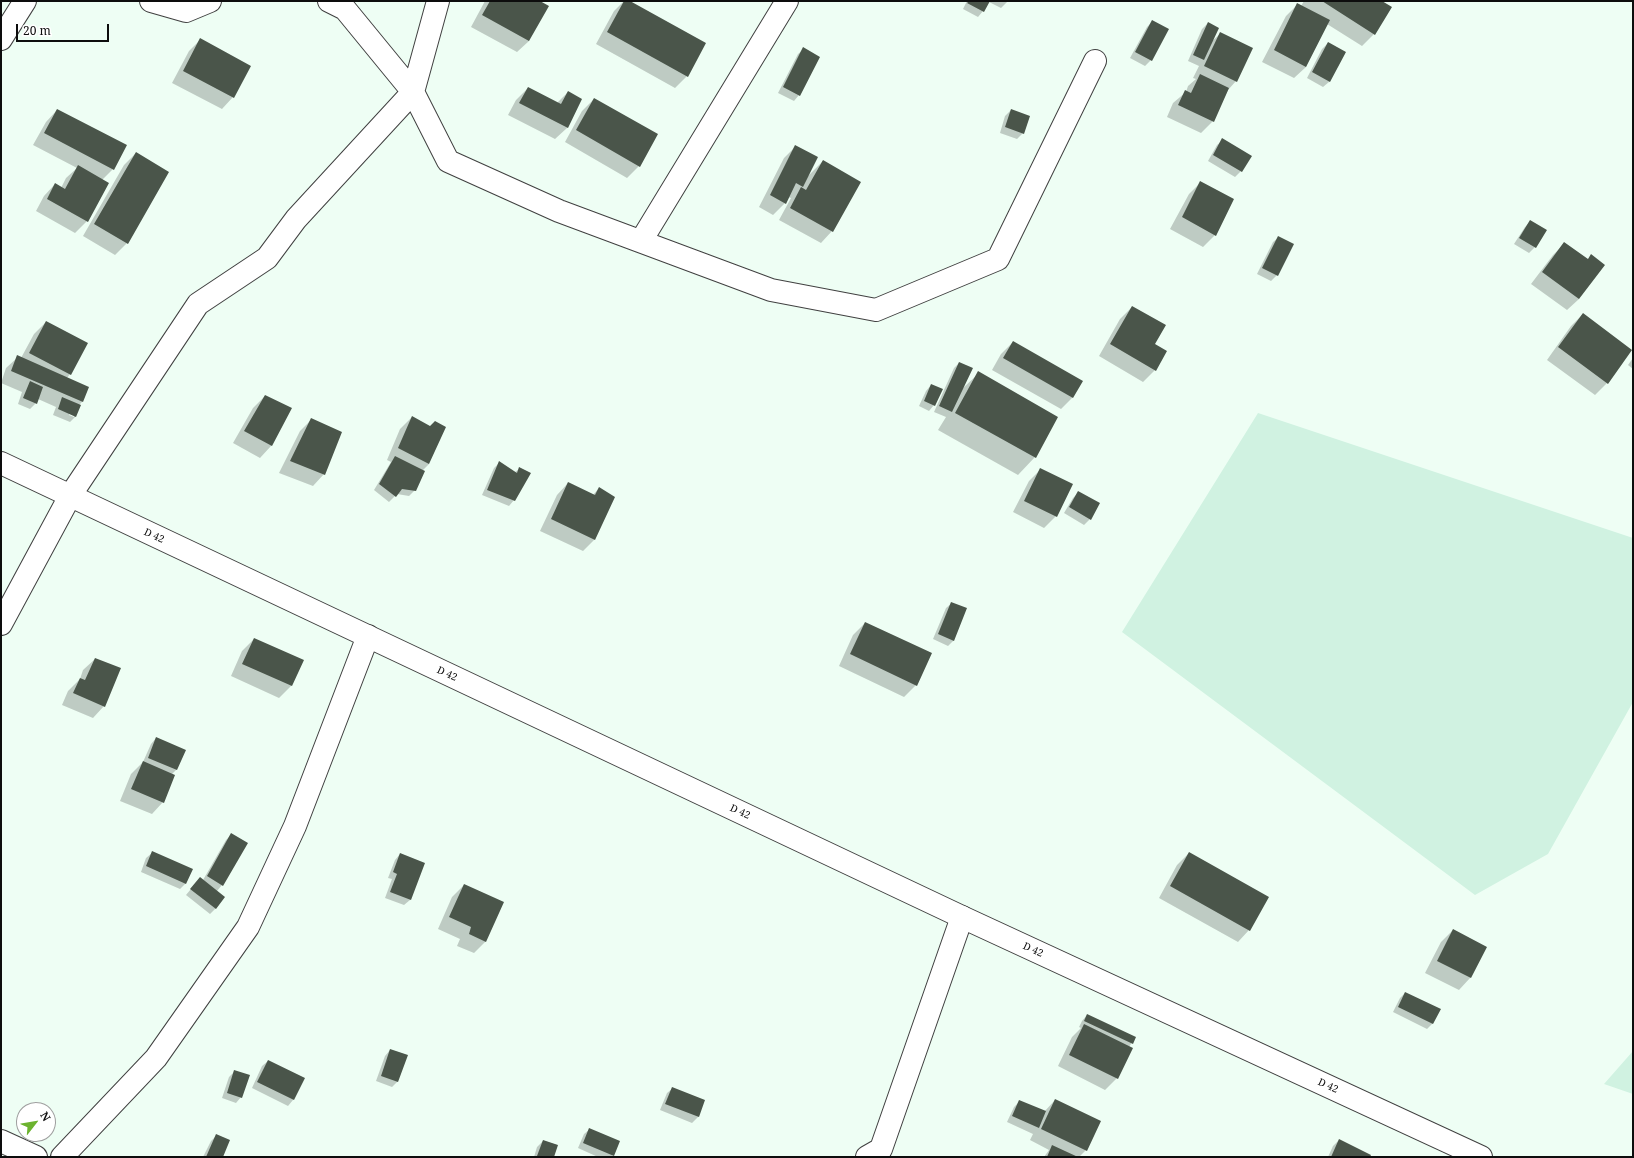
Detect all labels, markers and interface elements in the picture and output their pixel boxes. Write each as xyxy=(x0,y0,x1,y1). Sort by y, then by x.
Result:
scale bar xyxy=(18,16,111,42)
text: 20 m xyxy=(23,22,51,39)
street label: D 42 xyxy=(142,526,166,546)
street label: D 42 xyxy=(435,664,459,684)
street label: D 42 xyxy=(728,802,752,822)
street label: D 42 xyxy=(1021,940,1045,960)
street label: D 42 xyxy=(1316,1076,1340,1096)
north arrow xyxy=(16,1102,56,1142)
text: N xyxy=(37,1108,55,1124)

